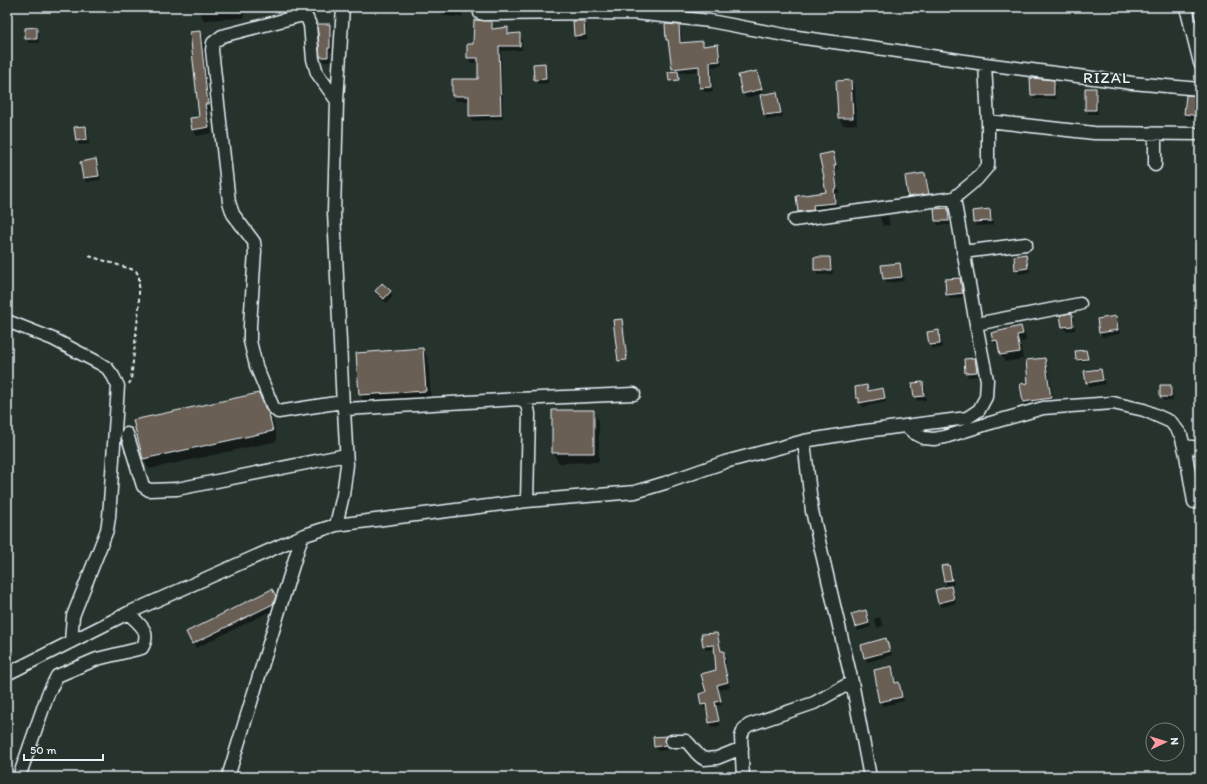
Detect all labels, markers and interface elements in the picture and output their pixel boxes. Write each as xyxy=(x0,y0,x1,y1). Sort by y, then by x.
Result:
district label: RIZAL xyxy=(1083,68,1131,87)
north arrow xyxy=(1145,722,1185,762)
scale bar xyxy=(24,736,103,762)
text: N xyxy=(1168,737,1181,746)
text: 50 m xyxy=(30,743,56,757)

